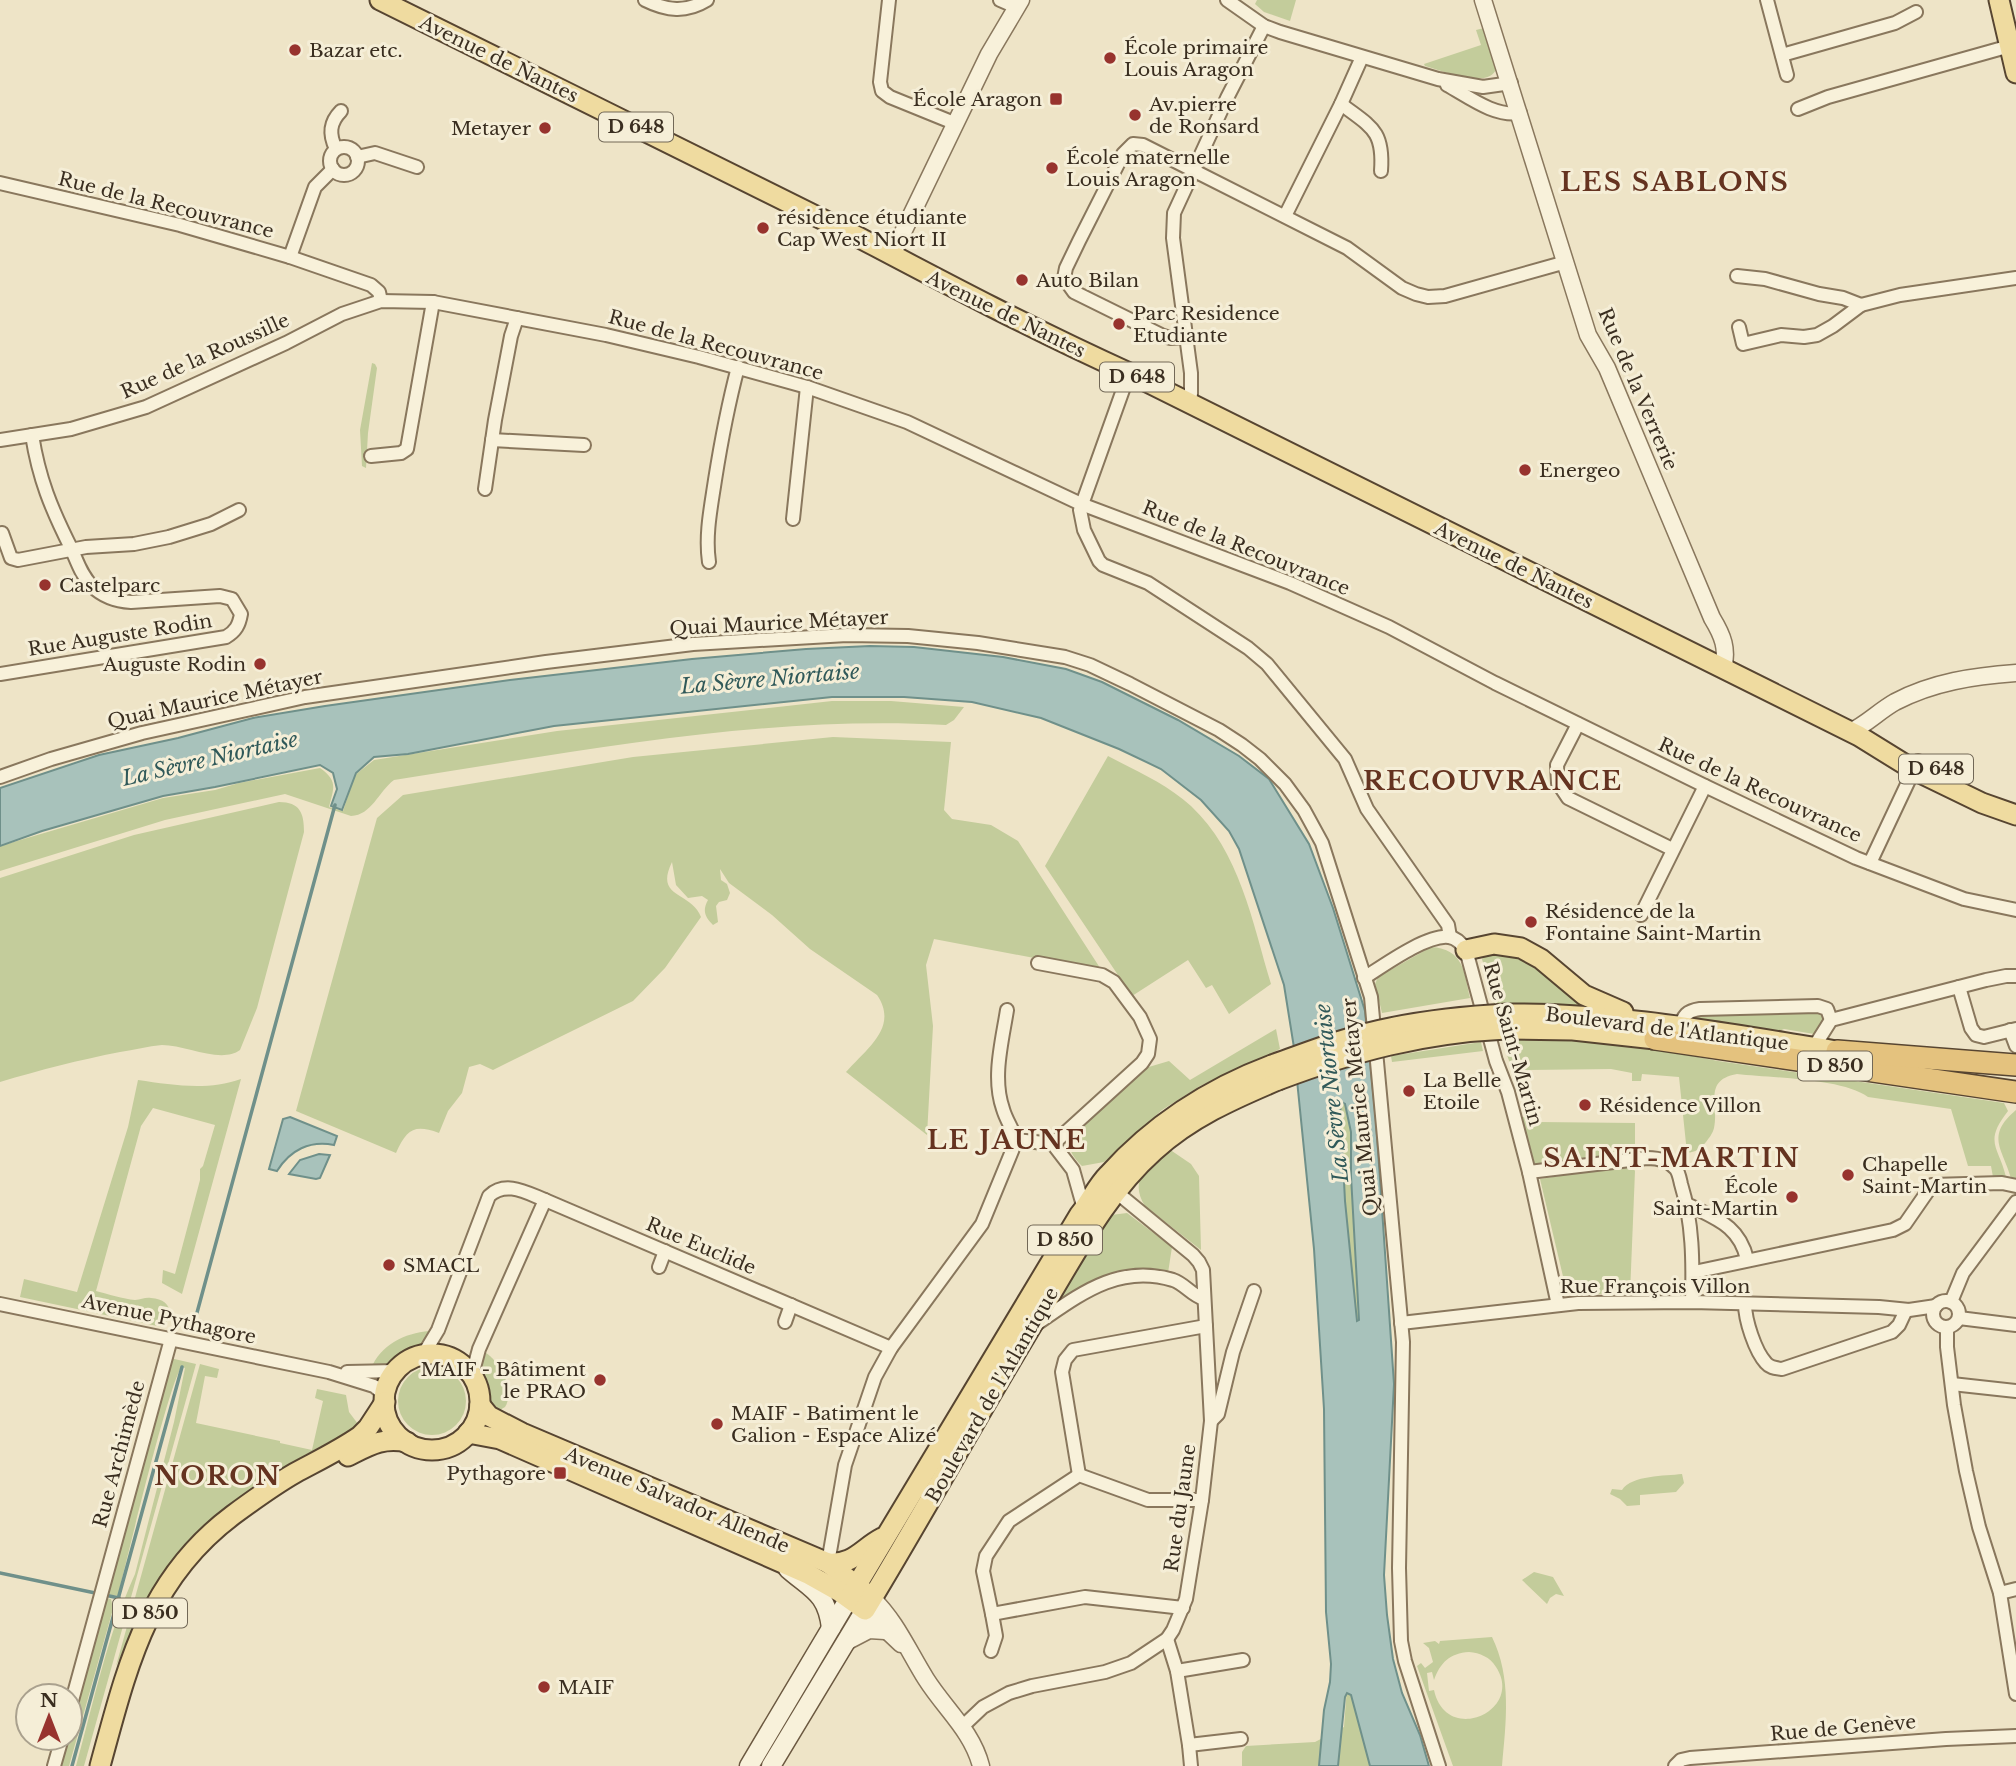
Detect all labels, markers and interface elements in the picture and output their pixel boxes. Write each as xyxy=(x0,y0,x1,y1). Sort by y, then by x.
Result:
street label: Avenue de Nantes xyxy=(415,10,582,107)
place label: École primaire Louis Aragon xyxy=(1124,36,1269,81)
place label: Bazar etc. xyxy=(309,39,403,62)
marker: Bazar etc. xyxy=(287,42,303,58)
marker: École primaire Louis Aragon xyxy=(1102,50,1118,66)
place label: École Aragon xyxy=(913,88,1042,111)
marker: École Aragon xyxy=(1048,91,1064,107)
place label: Av.pierre de Ronsard xyxy=(1148,93,1259,138)
marker: Av.pierre de Ronsard xyxy=(1127,107,1143,123)
road number: D 648 xyxy=(599,112,673,142)
place label: Metayer xyxy=(451,117,531,140)
marker: Metayer xyxy=(537,120,553,136)
place label: École maternelle Louis Aragon xyxy=(1066,146,1230,191)
marker: École maternelle Louis Aragon xyxy=(1044,160,1060,176)
district label: LES SABLONS xyxy=(1560,166,1790,198)
street label: Rue de la Recouvrance xyxy=(56,167,276,243)
place label: résidence étudiante Cap West Niort II xyxy=(777,206,967,251)
marker: résidence étudiante Cap West Niort II xyxy=(755,220,771,236)
street label: Avenue de Nantes xyxy=(922,265,1089,362)
place label: Auto Bilan xyxy=(1035,269,1139,292)
marker: Auto Bilan xyxy=(1014,272,1030,288)
place label: Parc Residence Etudiante xyxy=(1133,302,1280,347)
street label: Rue de la Recouvrance xyxy=(606,305,826,385)
street label: Rue de la Verrerie xyxy=(1593,305,1683,473)
street label: Rue de la Roussille xyxy=(117,308,293,404)
marker: Parc Residence Etudiante xyxy=(1111,316,1127,332)
road number: D 648 xyxy=(1100,362,1174,391)
place label: Energeo xyxy=(1539,459,1620,482)
marker: Energeo xyxy=(1517,462,1533,478)
street label: Rue de la Recouvrance xyxy=(1139,496,1353,600)
street label: Avenue de Nantes xyxy=(1430,516,1597,613)
place label: Castelparc xyxy=(59,574,160,597)
marker: Castelparc xyxy=(37,577,53,593)
street label: Quai Maurice Métayer xyxy=(669,606,889,640)
street label: Rue Auguste Rodin xyxy=(26,609,214,661)
place label: Auguste Rodin xyxy=(102,653,246,676)
marker: Auguste Rodin xyxy=(252,656,268,672)
water label: La Sèvre Niortaise xyxy=(678,658,861,700)
street label: Quai Maurice Métayer xyxy=(105,665,325,733)
water label: La Sèvre Niortaise xyxy=(119,726,301,792)
street label: Rue de la Recouvrance xyxy=(1655,733,1865,847)
road number: D 648 xyxy=(1899,754,1973,784)
district label: RECOUVRANCE xyxy=(1363,765,1623,797)
place label: Résidence de la Fontaine Saint-Martin xyxy=(1545,900,1761,945)
marker: Résidence de la Fontaine Saint-Martin xyxy=(1523,914,1539,930)
street label: Rue Saint-Martin xyxy=(1479,959,1547,1129)
street label: Quai Maurice Métayer xyxy=(1337,997,1383,1217)
water label: La Sèvre Niortaise xyxy=(1310,1002,1354,1185)
street label: Boulevard de l'Atlantique xyxy=(1544,1003,1790,1055)
road number: D 850 xyxy=(1798,1051,1872,1080)
place label: La Belle Etoile xyxy=(1423,1069,1501,1114)
marker: La Belle Etoile xyxy=(1401,1083,1417,1099)
place label: Résidence Villon xyxy=(1599,1094,1761,1117)
marker: Résidence Villon xyxy=(1577,1097,1593,1113)
district label: LE JAUNE xyxy=(927,1124,1087,1156)
district label: SAINT-MARTIN xyxy=(1543,1142,1801,1174)
place label: Chapelle Saint-Martin xyxy=(1862,1153,1987,1198)
marker: Chapelle Saint-Martin xyxy=(1840,1167,1856,1183)
place label: École Saint-Martin xyxy=(1653,1175,1778,1220)
marker: École Saint-Martin xyxy=(1784,1189,1800,1205)
street label: Rue Euclide xyxy=(643,1213,759,1279)
road number: D 850 xyxy=(1028,1226,1102,1254)
place label: SMACL xyxy=(403,1254,479,1277)
marker: SMACL xyxy=(381,1257,397,1273)
street label: Rue François Villon xyxy=(1560,1275,1750,1298)
street label: Boulevard de l'Atlantique xyxy=(921,1283,1063,1507)
street label: Avenue Pythagore xyxy=(79,1289,258,1349)
place label: MAIF - Bâtiment le PRAO xyxy=(421,1358,587,1403)
marker: MAIF - Bâtiment le PRAO xyxy=(592,1372,608,1388)
street label: Rue Archimède xyxy=(88,1378,150,1530)
place label: MAIF - Batiment le Galion - Espace Alizé xyxy=(731,1402,936,1447)
marker: MAIF - Batiment le Galion - Espace Alizé xyxy=(709,1416,725,1432)
street label: Avenue Salvador Allende xyxy=(560,1442,793,1558)
street label: Rue du Jaune xyxy=(1160,1442,1200,1574)
district label: NORON xyxy=(154,1460,282,1492)
place label: Pythagore xyxy=(447,1462,546,1485)
marker: Pythagore xyxy=(552,1465,568,1481)
road number: D 850 xyxy=(113,1598,187,1628)
place label: MAIF xyxy=(558,1676,614,1699)
marker: MAIF xyxy=(536,1679,552,1695)
north arrow xyxy=(14,1682,84,1752)
text: N xyxy=(40,1689,58,1712)
street label: Rue de Genève xyxy=(1769,1710,1917,1746)

